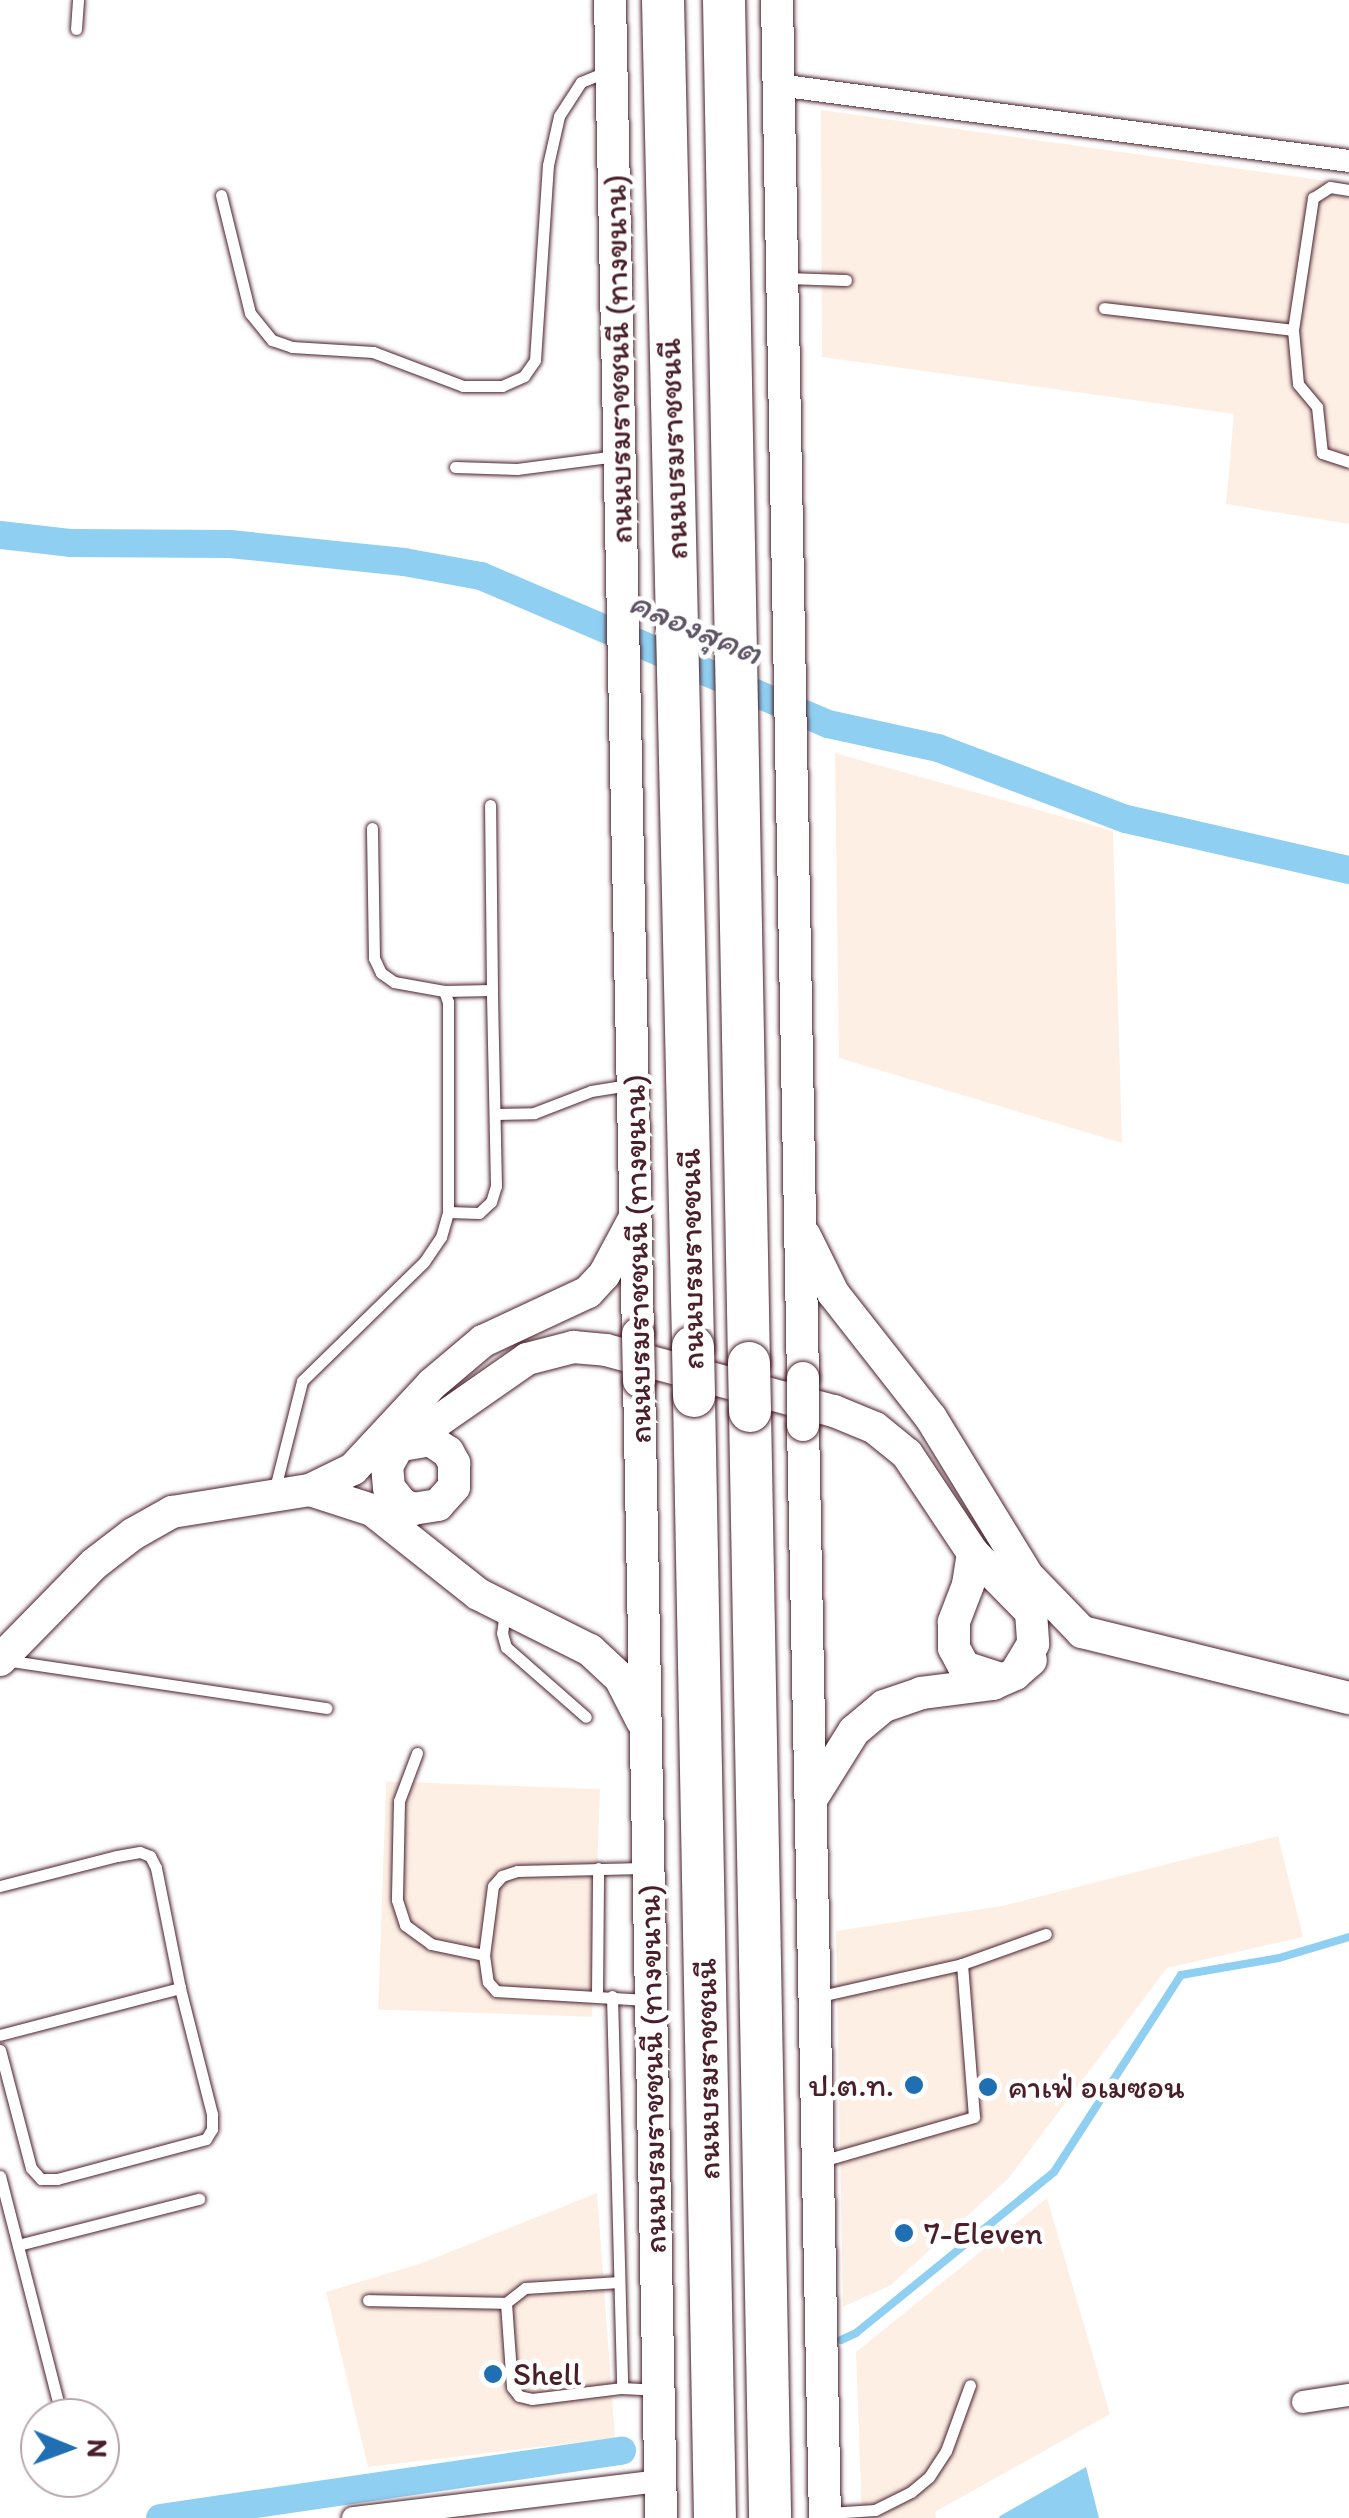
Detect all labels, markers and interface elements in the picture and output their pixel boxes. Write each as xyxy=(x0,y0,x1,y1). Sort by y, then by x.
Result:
street label: ถนนบรมราชชนนี (ทางขนาน) xyxy=(596,174,640,544)
street label: ถนนบรมราชชนนี xyxy=(650,338,696,560)
water label: คลองสุคต xyxy=(623,580,769,674)
street label: ถนนบรมราชชนนี (ทางขนาน) xyxy=(615,1074,659,1444)
street label: ถนนบรมราชชนนี xyxy=(670,1148,712,1370)
street label: ถนนบรมราชชนนี (ทางขนาน) xyxy=(630,1884,674,2254)
street label: ถนนบรมราชชนนี xyxy=(686,1958,728,2180)
place label: ป.ต.ท. xyxy=(809,2066,894,2104)
place label: คาเฟ่ อเมซอน xyxy=(1008,2068,1184,2106)
marker: ป.ต.ท. xyxy=(903,2074,925,2096)
marker: คาเฟ่ อเมซอน xyxy=(977,2076,999,2098)
place label: 7-Eleven xyxy=(924,2214,1043,2252)
marker: 7-Eleven xyxy=(893,2222,915,2244)
place label: Shell xyxy=(513,2355,582,2393)
marker: Shell xyxy=(482,2363,504,2385)
north arrow xyxy=(20,2398,120,2498)
text: N xyxy=(81,2439,115,2458)

